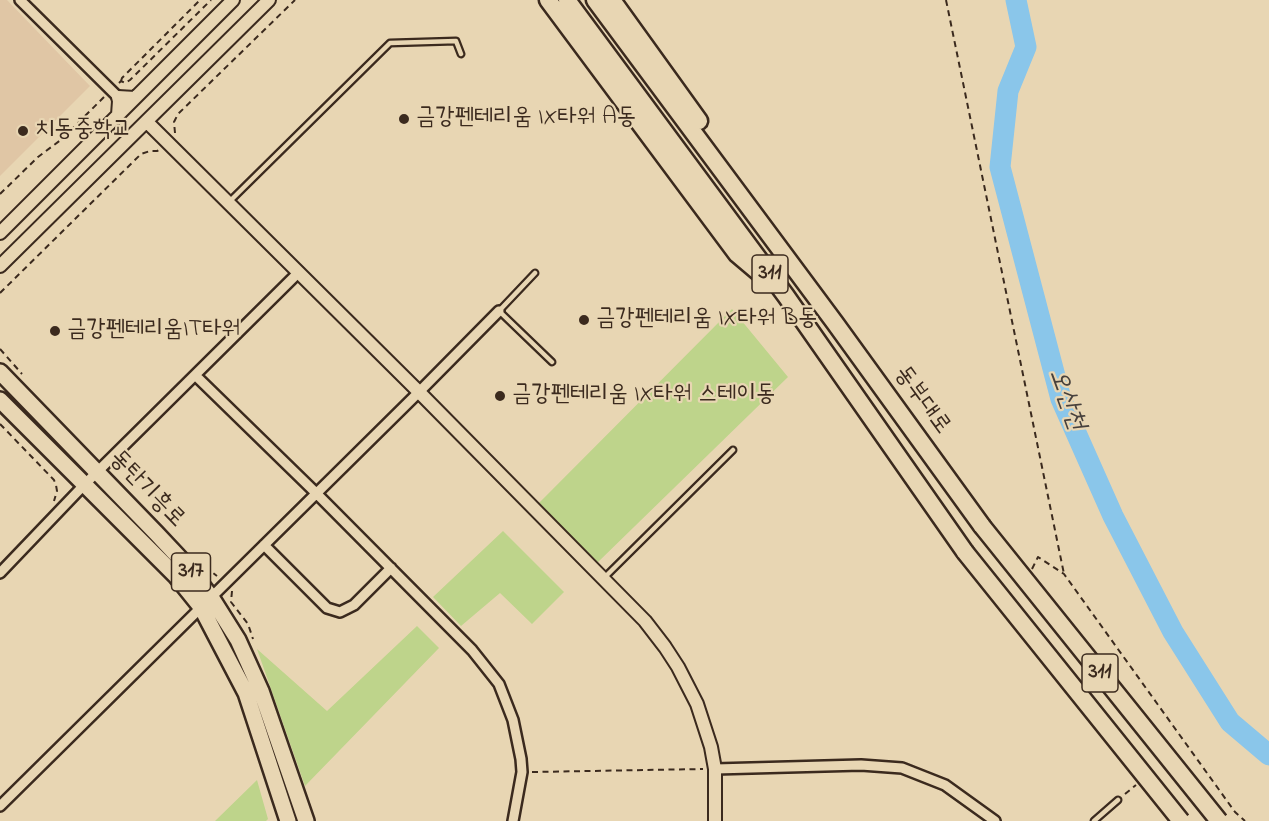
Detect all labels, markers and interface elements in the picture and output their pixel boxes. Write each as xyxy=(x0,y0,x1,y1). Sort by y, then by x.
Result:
place label: 금강펜테리움 IX타워 A동 xyxy=(416,105,636,133)
marker: 금강펜테리움 IX타워 A동 xyxy=(397,112,411,126)
place label: 치동중학교 xyxy=(35,117,132,145)
marker: 치동중학교 xyxy=(16,124,30,138)
road number: 311 xyxy=(752,255,788,293)
place label: 금강펜테리움 IX타워 B동 xyxy=(596,306,817,334)
marker: 금강펜테리움 IX타워 B동 xyxy=(577,313,591,327)
place label: 금강펜테리움IT타워 xyxy=(67,317,241,345)
marker: 금강펜테리움IT타워 xyxy=(48,324,62,338)
street label: 동부대로 xyxy=(887,361,955,441)
water label: 오산천 xyxy=(1040,365,1090,435)
place label: 금강펜테리움 IX타워 스테이동 xyxy=(512,382,775,410)
marker: 금강펜테리움 IX타워 스테이동 xyxy=(493,389,507,403)
street label: 동탄기흥로 xyxy=(102,445,190,535)
road number: 317 xyxy=(172,553,210,591)
road number: 311 xyxy=(1082,654,1118,692)

